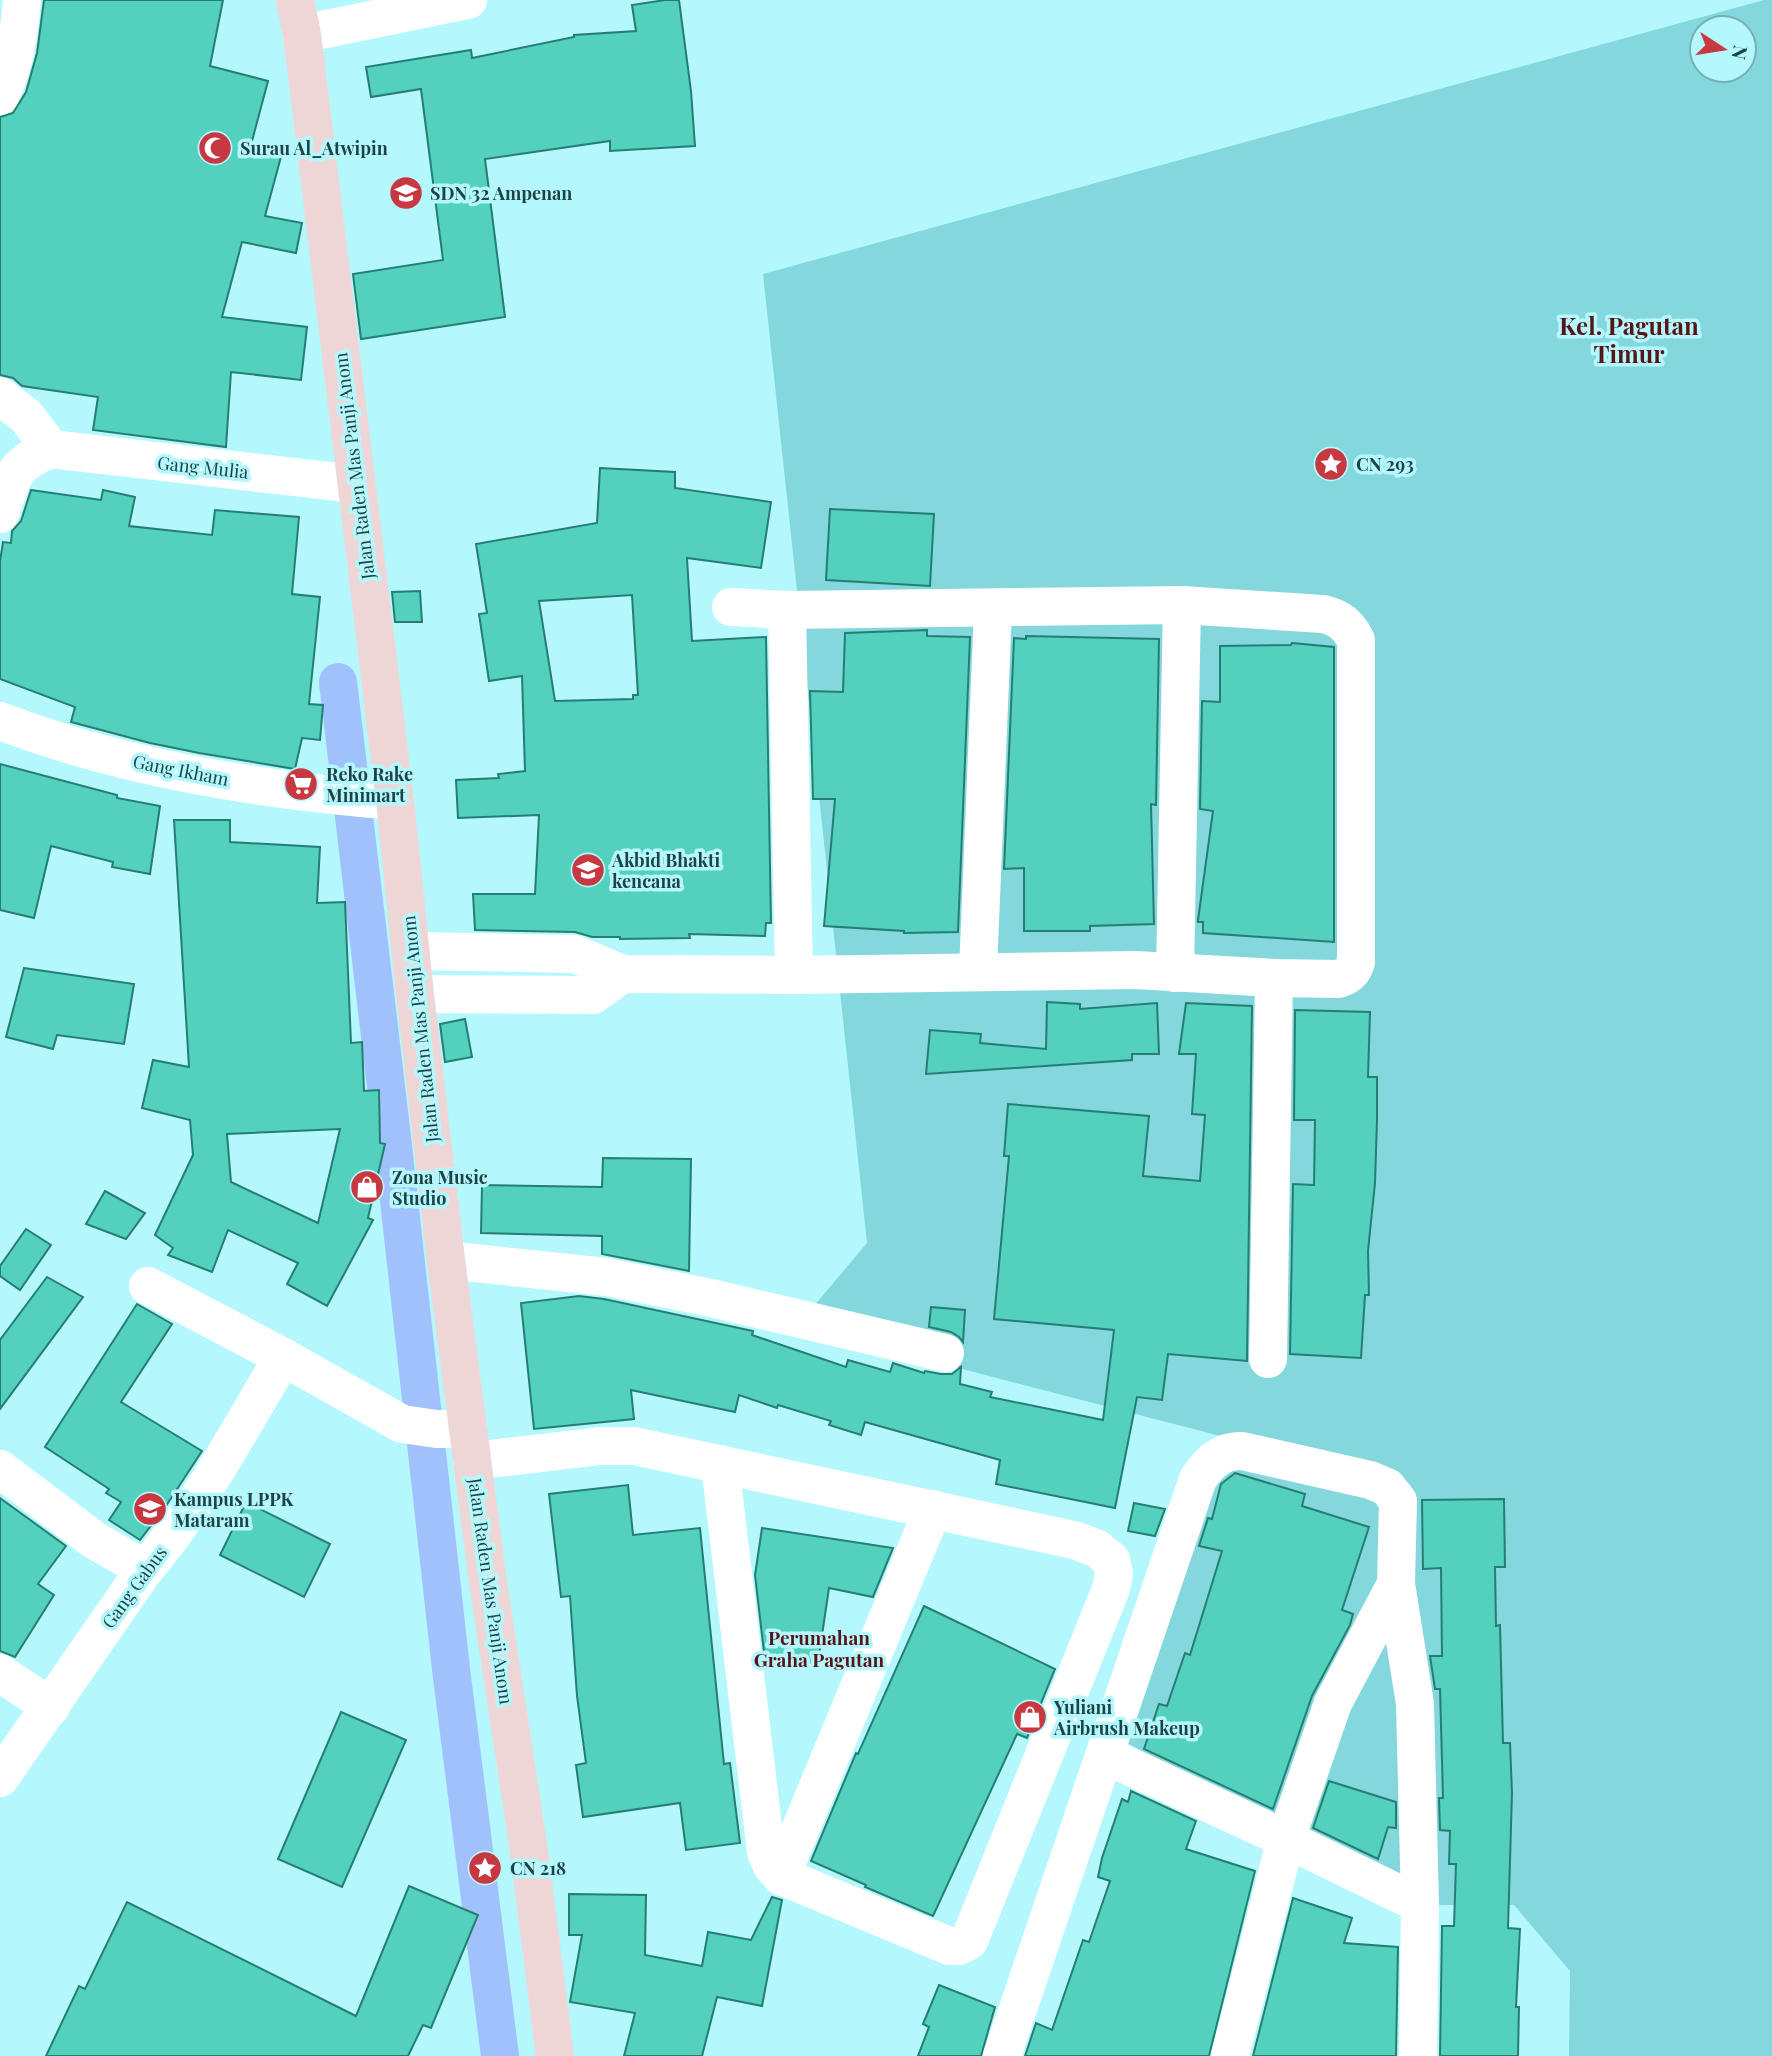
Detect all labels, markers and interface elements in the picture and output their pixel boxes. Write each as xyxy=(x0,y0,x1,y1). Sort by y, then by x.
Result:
north arrow xyxy=(1688,14,1758,84)
text: N xyxy=(1726,43,1755,62)
mosque icon: Surau Al_Atwipin xyxy=(196,129,234,167)
place label: Surau Al_Atwipin xyxy=(240,136,388,160)
school or university icon: SDN 32 Ampenan xyxy=(387,174,425,212)
place label: SDN 32 Ampenan xyxy=(430,181,572,205)
district label: Kel. Pagutan Timur xyxy=(1559,309,1699,369)
street label: Jalan Raden Mas Panji Anom xyxy=(328,351,380,582)
place icon: CN 293 xyxy=(1312,445,1350,483)
street label: Gang Mulia xyxy=(156,450,250,484)
place label: CN 293 xyxy=(1356,452,1414,476)
street label: Gang Ikham xyxy=(131,749,231,791)
place label: Reko Rake Minimart xyxy=(326,762,413,807)
supermarket icon: Reko Rake Minimart xyxy=(282,765,320,803)
place label: Akbid Bhakti kencana xyxy=(611,848,720,893)
school or university icon: Akbid Bhakti kencana xyxy=(569,851,607,889)
street label: Jalan Raden Mas Panji Anom xyxy=(396,914,444,1145)
place label: Zona Music Studio xyxy=(392,1165,488,1210)
shop icon: Zona Music Studio xyxy=(348,1168,386,1206)
street label: Jalan Raden Mas Panji Anom xyxy=(463,1475,519,1706)
place label: Kampus LPPK Mataram xyxy=(174,1487,295,1532)
school or university icon: Kampus LPPK Mataram xyxy=(131,1490,169,1528)
street label: Gang Gabus xyxy=(96,1541,172,1633)
district label: Perumahan Graha Pagutan xyxy=(754,1624,885,1672)
place label: Yuliani Airbrush Makeup xyxy=(1053,1695,1200,1740)
shop icon: Yuliani Airbrush Makeup xyxy=(1011,1698,1049,1736)
place icon: CN 218 xyxy=(466,1849,504,1887)
place label: CN 218 xyxy=(510,1856,566,1880)

